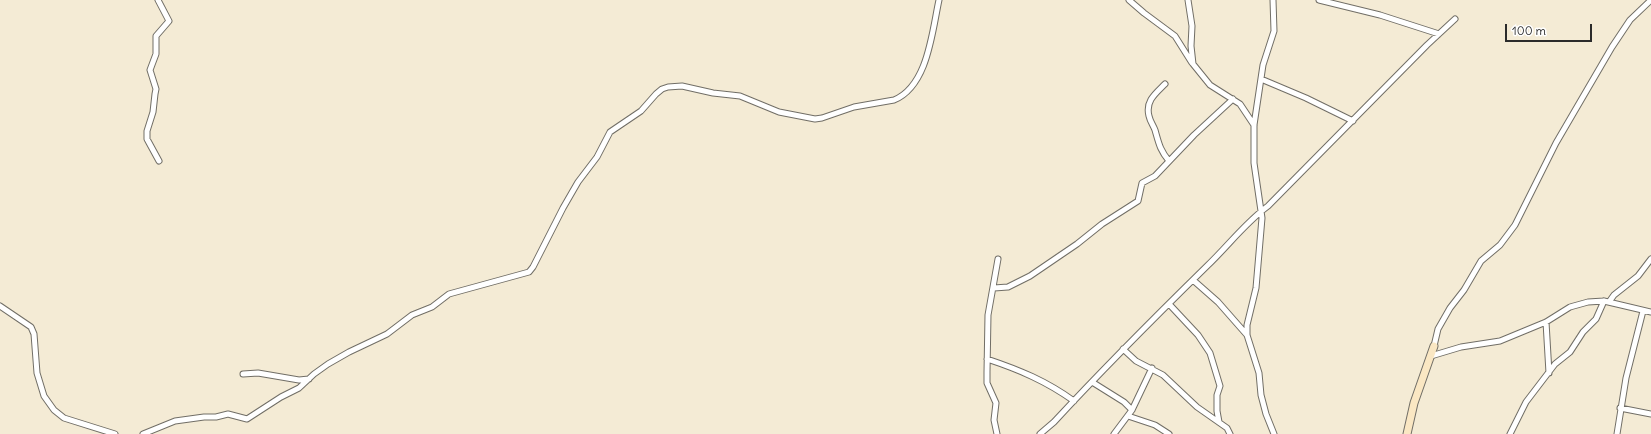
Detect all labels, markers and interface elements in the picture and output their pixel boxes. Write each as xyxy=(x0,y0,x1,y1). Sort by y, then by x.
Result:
scale bar xyxy=(1507,16,1594,42)
text: 100 m xyxy=(1512,23,1546,38)

